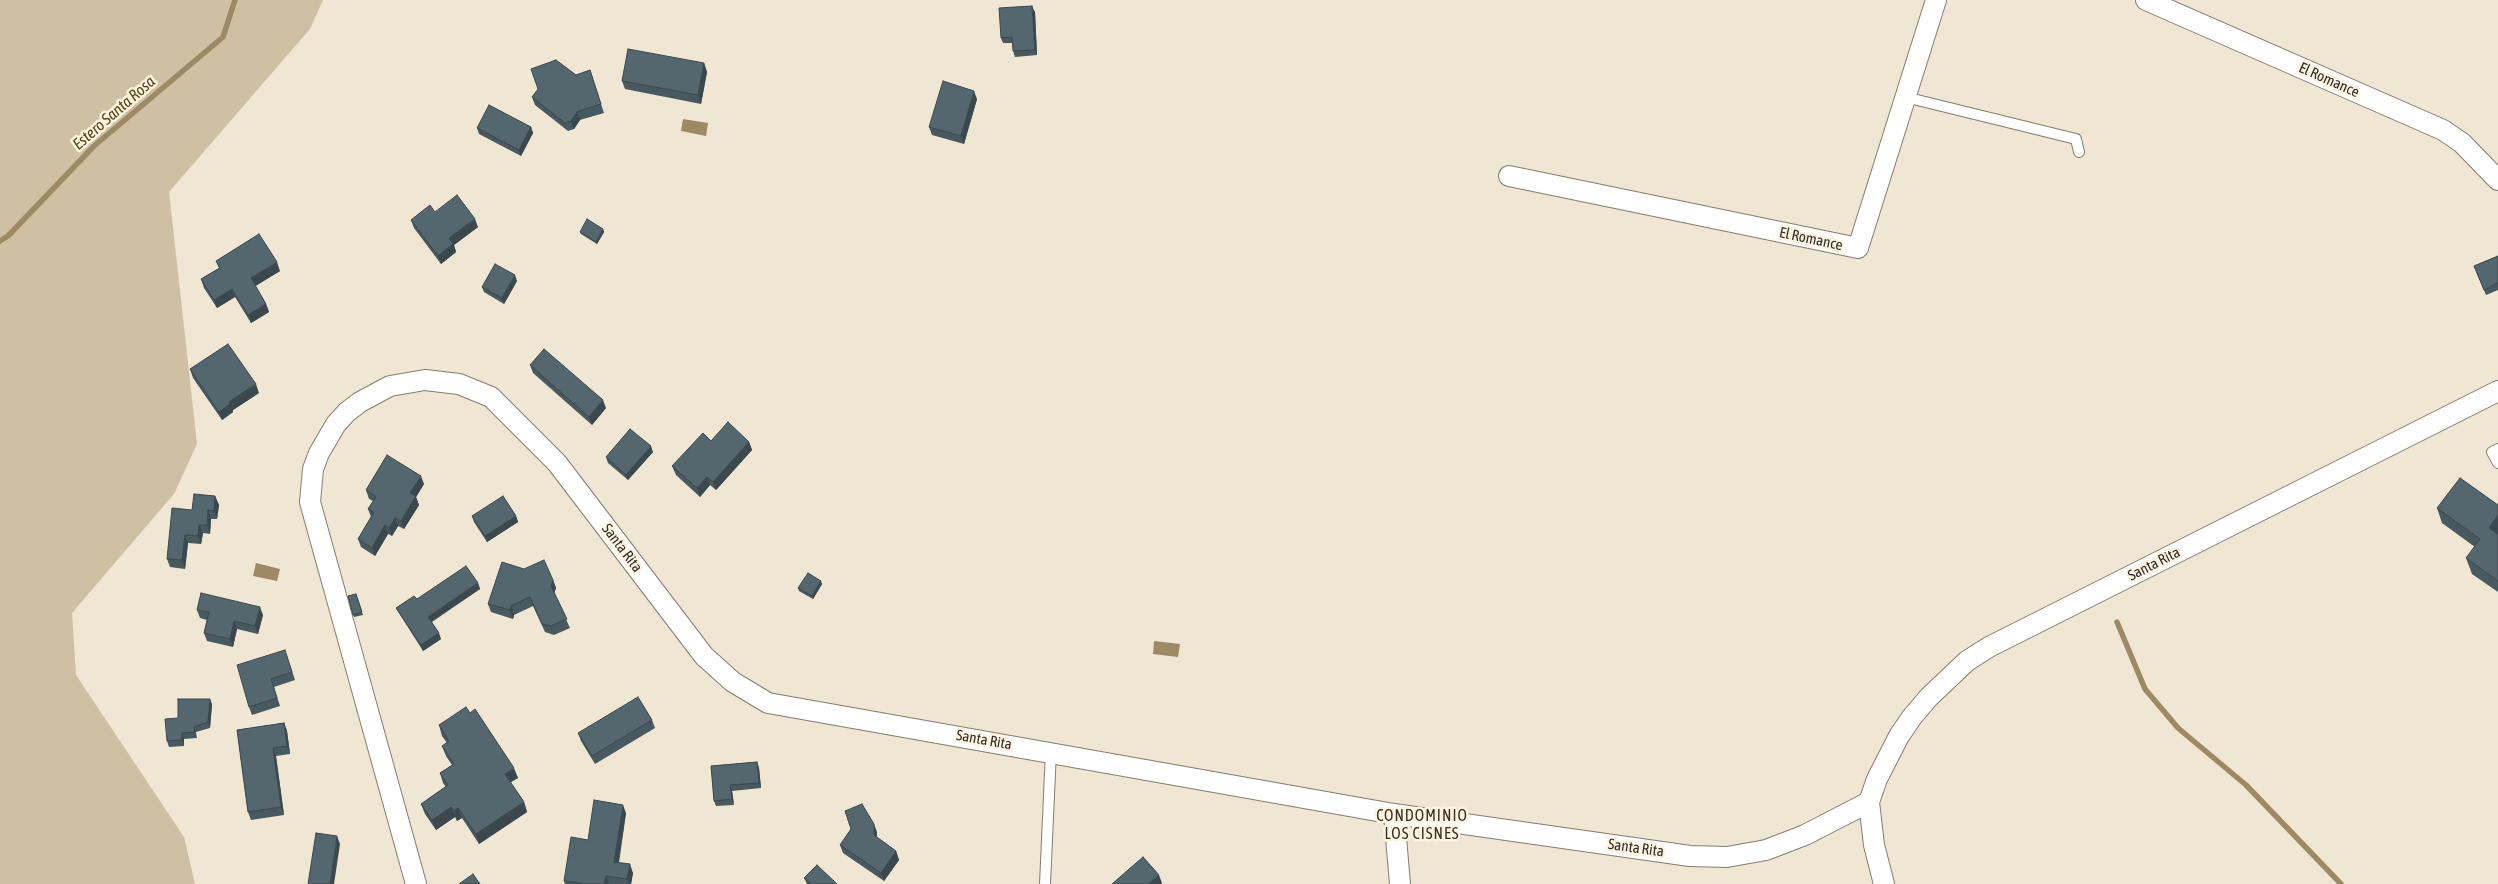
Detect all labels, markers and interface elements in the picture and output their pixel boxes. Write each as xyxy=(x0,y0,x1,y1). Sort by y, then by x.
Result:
street label: El Romance xyxy=(2296,59,2362,101)
water label: Estero Santa Rosa xyxy=(69,72,159,154)
street label: El Romance xyxy=(1778,224,1844,254)
street label: Santa Rita xyxy=(598,520,646,576)
street label: Santa Rita xyxy=(2125,543,2183,585)
street label: Santa Rita xyxy=(955,726,1013,754)
district label: CONDOMINIO LOS CISNES xyxy=(1375,806,1469,844)
street label: Santa Rita xyxy=(1607,835,1665,861)

